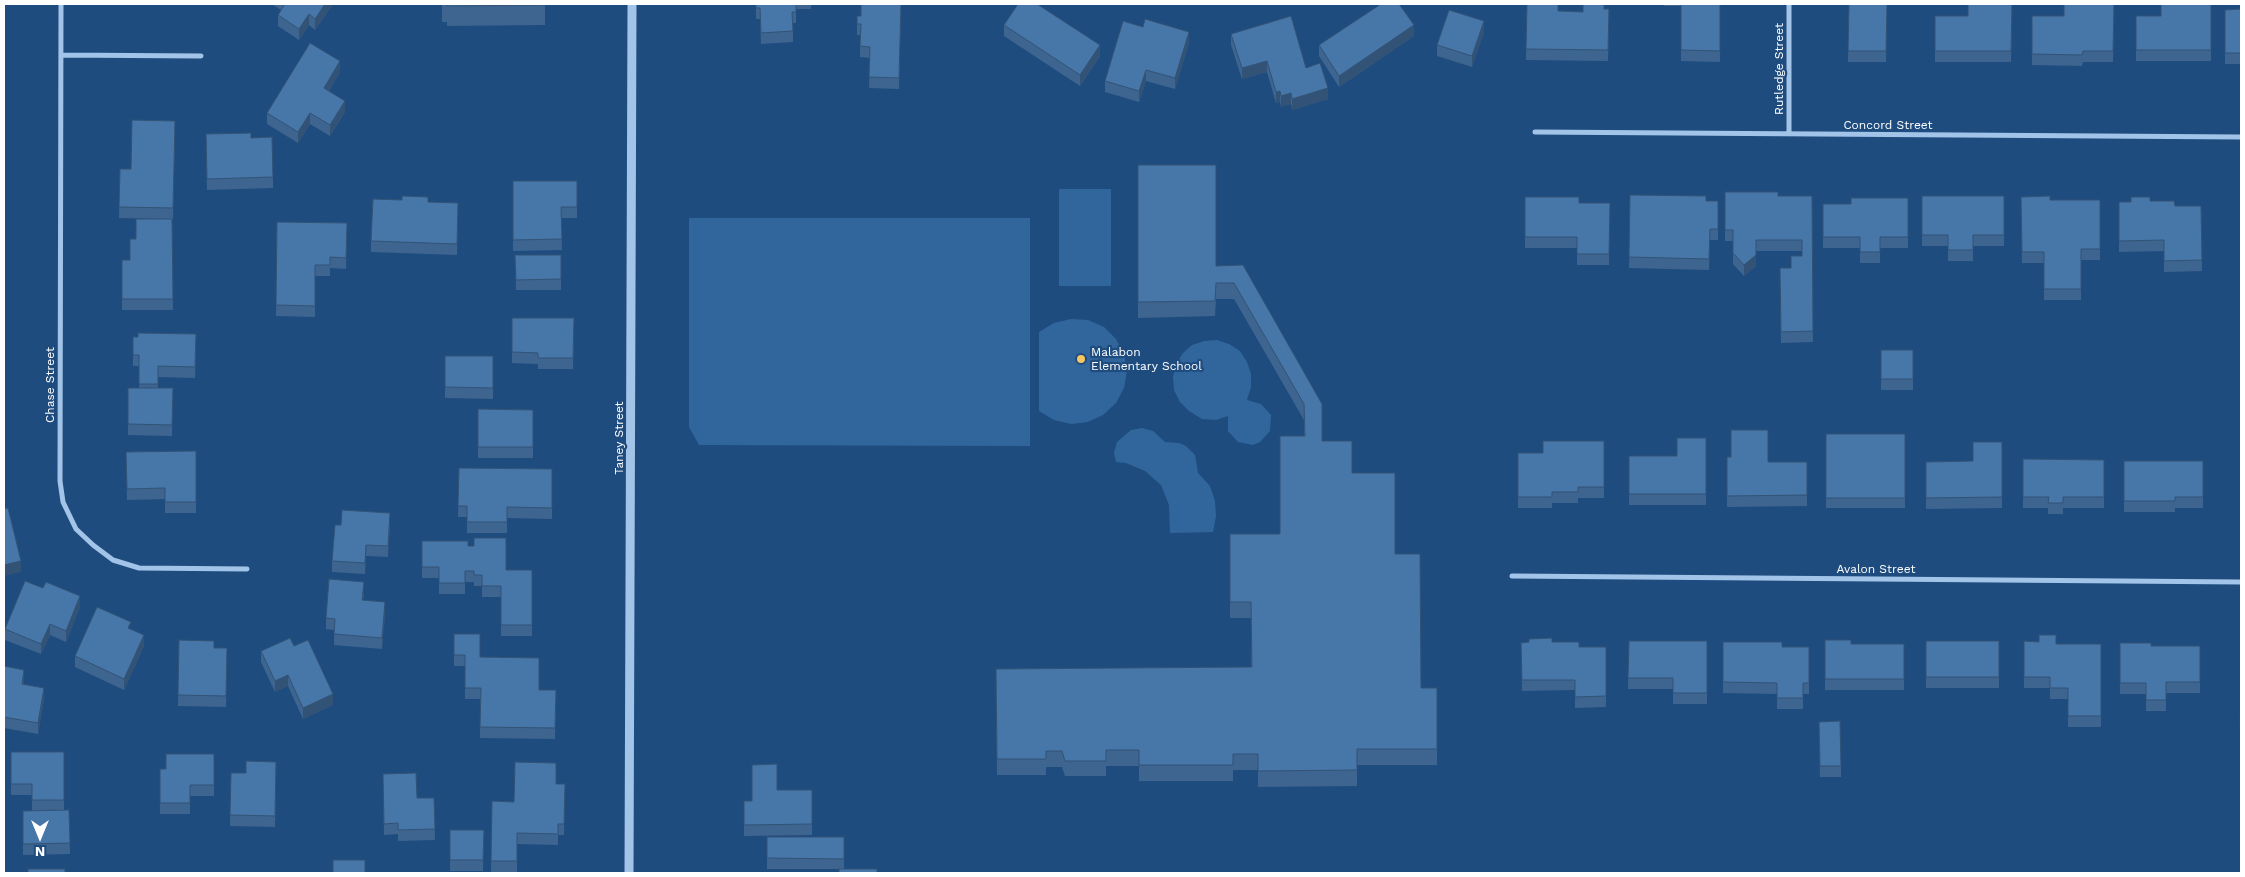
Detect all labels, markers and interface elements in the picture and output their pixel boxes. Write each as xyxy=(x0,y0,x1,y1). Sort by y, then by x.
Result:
street label: Rutledge Street xyxy=(1772,23,1786,115)
street label: Concord Street xyxy=(1843,118,1933,132)
place label: Malabon Elementary School xyxy=(1091,345,1202,373)
street label: Chase Street xyxy=(43,347,57,423)
marker: Malabon Elementary School xyxy=(1075,353,1087,365)
street label: Taney Street xyxy=(612,401,626,475)
street label: Avalon Street xyxy=(1837,562,1915,576)
north arrow xyxy=(15,812,65,862)
text: N xyxy=(35,844,45,860)

